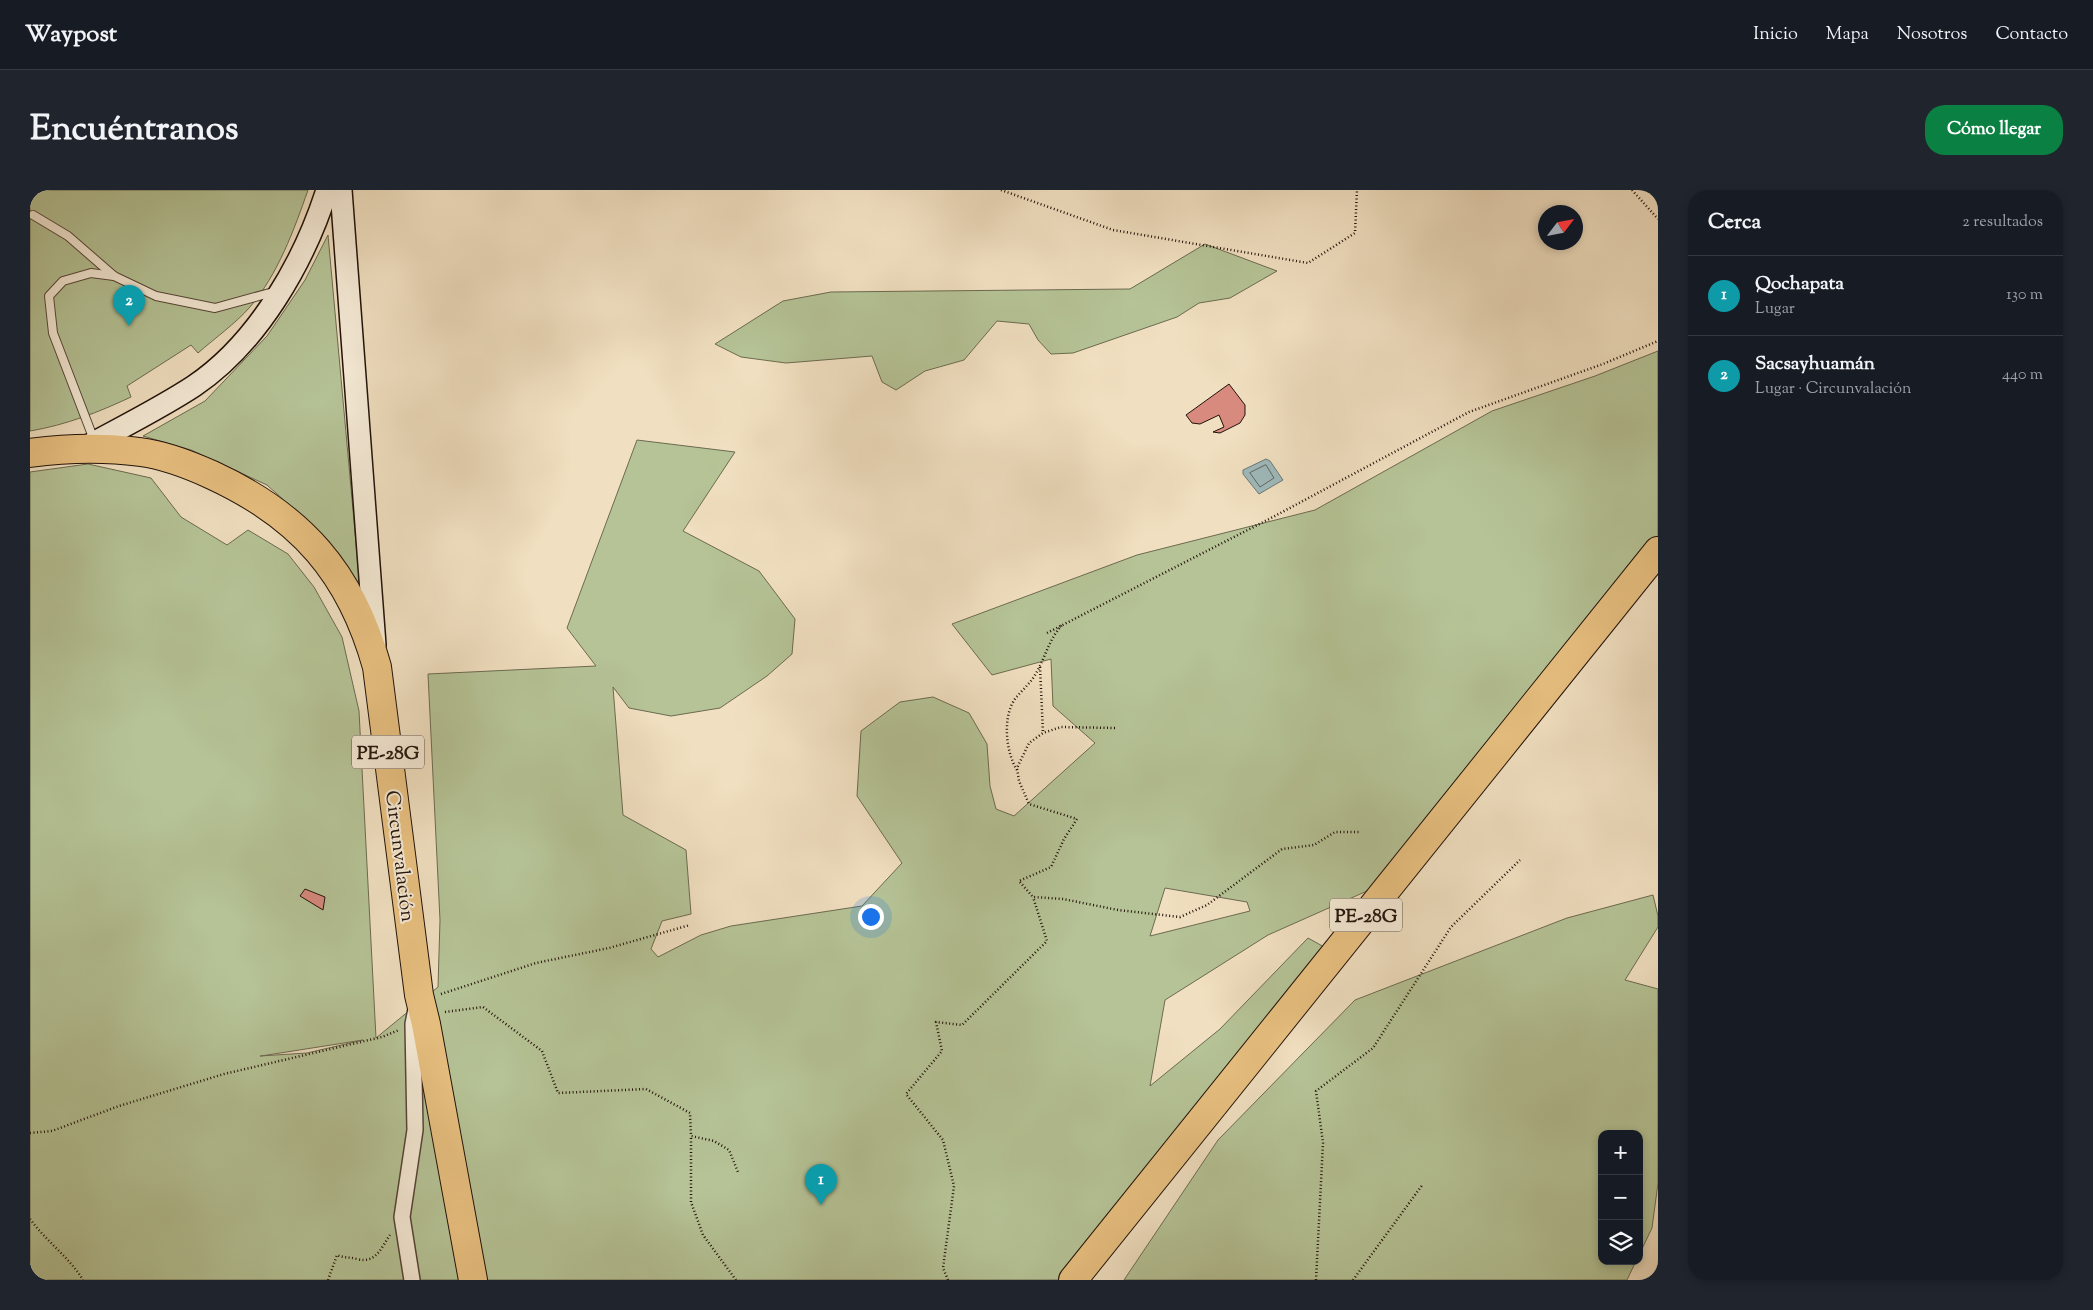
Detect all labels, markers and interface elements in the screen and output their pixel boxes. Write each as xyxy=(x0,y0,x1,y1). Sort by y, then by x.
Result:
text: Waypost xyxy=(25,18,117,52)
text: Inicio xyxy=(1753,22,1798,48)
text: Mapa xyxy=(1826,22,1869,48)
text: Nosotros xyxy=(1897,22,1967,48)
text: Contacto xyxy=(1995,22,2068,48)
text: Encuéntranos xyxy=(30,105,239,156)
button: Cómo llegar xyxy=(1925,105,2063,155)
north arrow xyxy=(1538,205,1583,250)
text: Cerca xyxy=(1708,208,1761,238)
text: 2 resultados xyxy=(1962,211,2043,234)
text: Qochapata xyxy=(1755,271,1844,298)
text: 1 xyxy=(1721,284,1727,307)
text: 130 m xyxy=(2006,284,2043,307)
pin: 2 xyxy=(113,285,145,326)
text: Lugar xyxy=(1755,298,1795,321)
text: Sacsayhuamán xyxy=(1755,351,1875,378)
text: 2 xyxy=(1720,364,1728,387)
text: 440 m xyxy=(2002,364,2043,387)
text: Lugar · Circunvalación xyxy=(1755,378,1912,401)
road number: PE-28G xyxy=(352,736,424,768)
street label: Circunvalación xyxy=(376,789,421,924)
road number: PE-28G xyxy=(1330,898,1402,932)
your location xyxy=(858,904,884,930)
map controls xyxy=(1598,1130,1643,1265)
button: + xyxy=(1598,1130,1643,1175)
pin: 1 xyxy=(805,1164,837,1205)
button: − xyxy=(1598,1175,1643,1220)
button: layers xyxy=(1598,1220,1643,1265)

